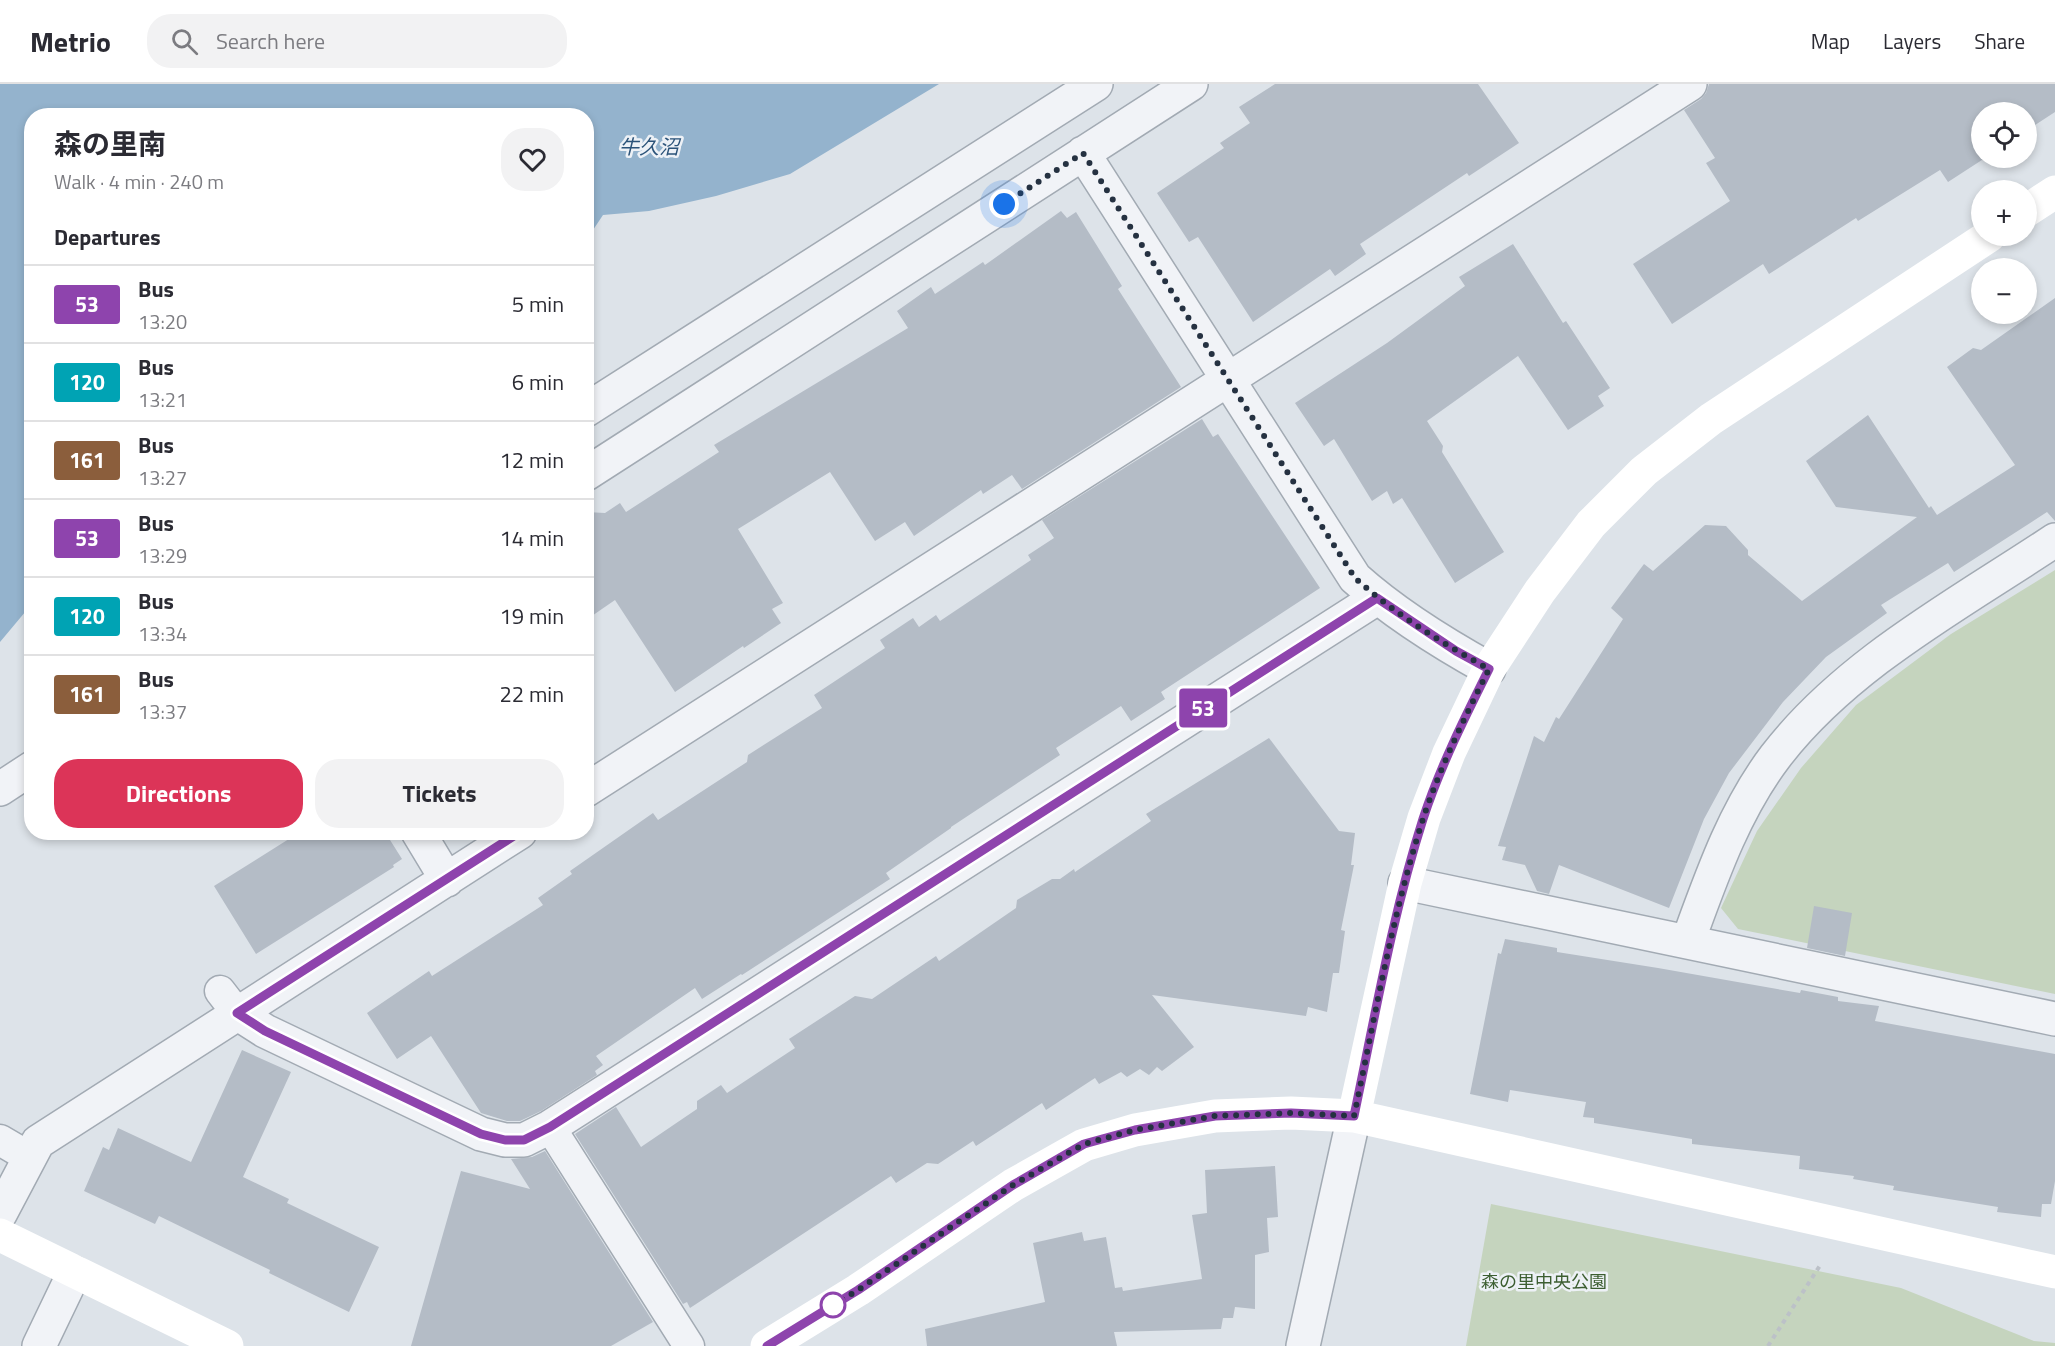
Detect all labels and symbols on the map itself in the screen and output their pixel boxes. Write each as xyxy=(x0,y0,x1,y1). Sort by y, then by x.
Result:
water label: 牛久沼 xyxy=(619,131,682,162)
your location xyxy=(989,189,1019,219)
line badge: 53 xyxy=(1176,688,1230,728)
park label: 森の里中央公園 xyxy=(1481,1268,1607,1295)
unlabelled marker xyxy=(820,1292,846,1318)

